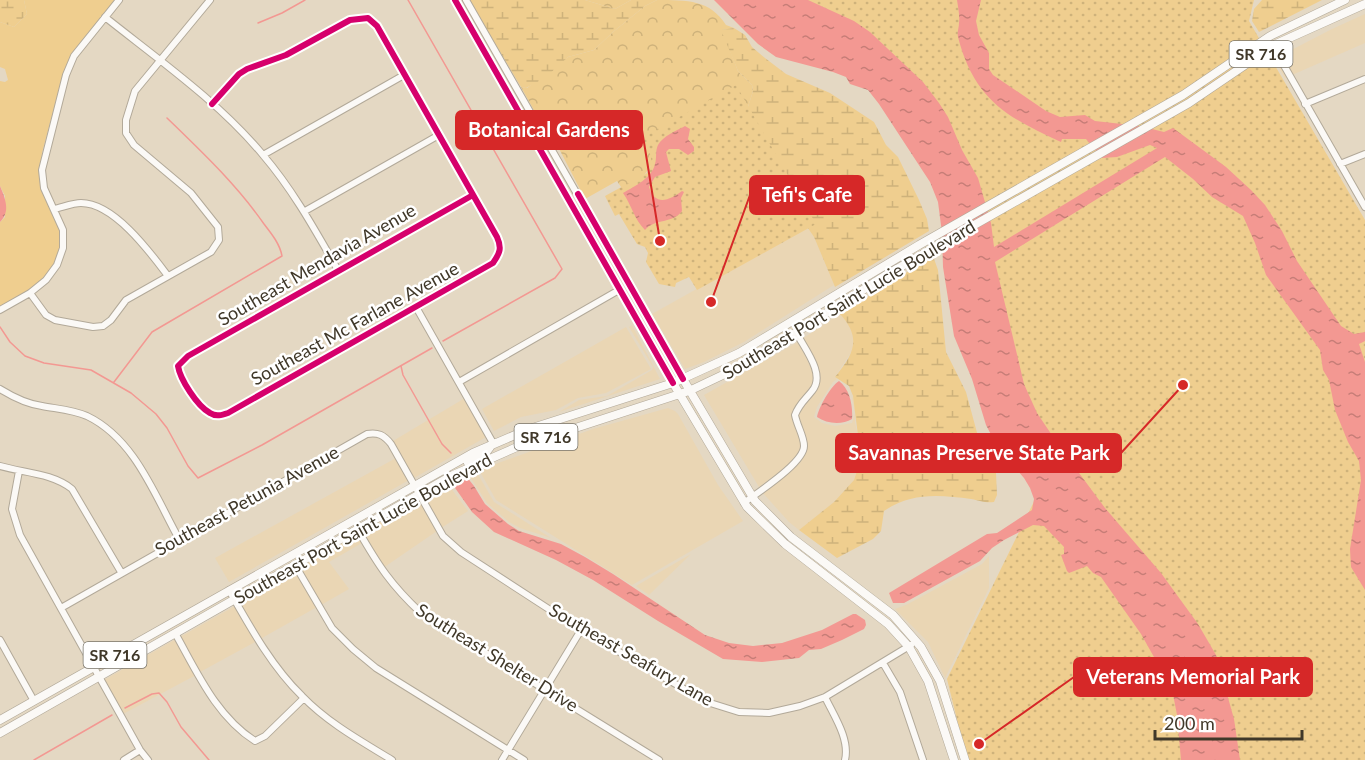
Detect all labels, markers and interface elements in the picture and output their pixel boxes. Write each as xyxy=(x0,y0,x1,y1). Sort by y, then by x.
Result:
road number: SR 716 xyxy=(1230,41,1292,67)
callout: Botanical Gardens xyxy=(456,111,642,149)
text: Botanical Gardens xyxy=(468,117,630,141)
callout: Tefi's Cafe xyxy=(750,176,864,214)
text: Tefi's Cafe xyxy=(762,182,853,206)
street label: Southeast Mendavia Avenue xyxy=(214,198,419,330)
street label: Southeast Port Saint Lucie Boulevard xyxy=(718,215,979,384)
street label: Southeast Mc Farlane Avenue xyxy=(247,257,462,390)
road number: SR 716 xyxy=(514,424,578,450)
callout: Savannas Preserve State Park xyxy=(836,434,1121,472)
street label: Southeast Petunia Avenue xyxy=(151,440,342,560)
text: Savannas Preserve State Park xyxy=(848,440,1110,464)
street label: Southeast Port Saint Lucie Boulevard xyxy=(230,448,495,608)
street label: Southeast Shelter Drive xyxy=(413,598,583,716)
street label: Southeast Seafury Lane xyxy=(546,598,717,710)
road number: SR 716 xyxy=(84,642,146,668)
callout: Veterans Memorial Park xyxy=(1074,658,1312,696)
text: Veterans Memorial Park xyxy=(1085,664,1300,688)
scale bar xyxy=(1155,703,1302,741)
text: 200 m xyxy=(1164,712,1215,734)

